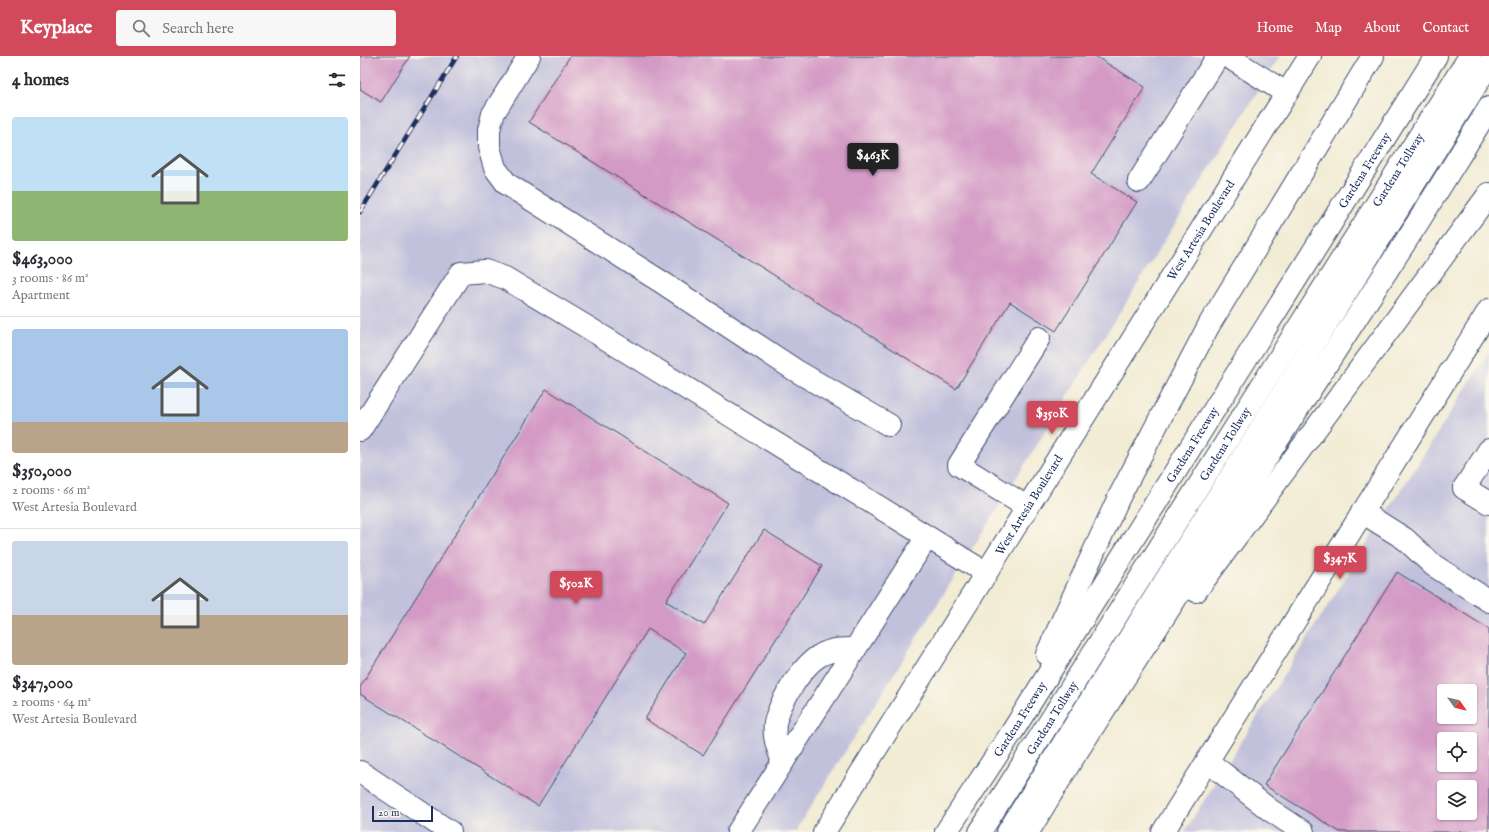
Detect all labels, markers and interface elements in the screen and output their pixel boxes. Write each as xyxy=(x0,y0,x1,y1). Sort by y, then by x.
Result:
search box xyxy=(116,10,396,46)
text: Keyplace xyxy=(20,16,92,40)
icon: search xyxy=(130,17,152,39)
text: Search here xyxy=(162,19,234,38)
text: Home xyxy=(1257,19,1293,37)
text: Map xyxy=(1315,19,1342,37)
text: About xyxy=(1364,19,1400,37)
text: Contact xyxy=(1422,19,1469,37)
icon: filters xyxy=(326,69,348,91)
text: 4 homes xyxy=(12,70,69,91)
street label: Gardena Freeway xyxy=(1335,129,1394,211)
street label: Gardena Tollway xyxy=(1369,130,1427,210)
icon: home xyxy=(144,143,216,215)
pin: $463K xyxy=(845,143,901,177)
text: $463K xyxy=(856,147,890,164)
street label: West Artesia Boulevard xyxy=(1164,177,1238,283)
text: $463,000 xyxy=(12,249,73,270)
text: 3 rooms · 86 m² xyxy=(12,270,89,287)
text: Apartment xyxy=(12,287,70,304)
icon: home xyxy=(144,355,216,427)
pin: $350K xyxy=(1024,401,1080,435)
street label: Gardena Freeway xyxy=(1163,404,1222,486)
street label: Gardena Tollway xyxy=(1196,404,1254,484)
text: $350K xyxy=(1036,405,1068,422)
street label: West Artesia Boulevard xyxy=(992,451,1066,558)
text: $350,000 xyxy=(12,461,72,482)
text: 2 rooms · 66 m² xyxy=(12,482,90,499)
text: West Artesia Boulevard xyxy=(12,499,137,516)
pin: $347K xyxy=(1312,546,1368,580)
text: $347K xyxy=(1323,550,1357,567)
icon: home xyxy=(144,567,216,639)
pin: $502K xyxy=(548,571,604,605)
text: $502K xyxy=(559,575,593,592)
text: $347,000 xyxy=(12,673,73,694)
street label: Gardena Freeway xyxy=(990,678,1050,760)
street label: Gardena Tollway xyxy=(1023,678,1081,758)
north arrow xyxy=(1437,684,1477,724)
map controls xyxy=(1437,684,1477,820)
text: 2 rooms · 64 m² xyxy=(12,694,91,711)
text: West Artesia Boulevard xyxy=(12,711,137,728)
button: locate xyxy=(1437,732,1477,772)
button: layers xyxy=(1437,780,1477,820)
scale bar xyxy=(372,804,433,823)
text: 20 m xyxy=(378,806,399,820)

